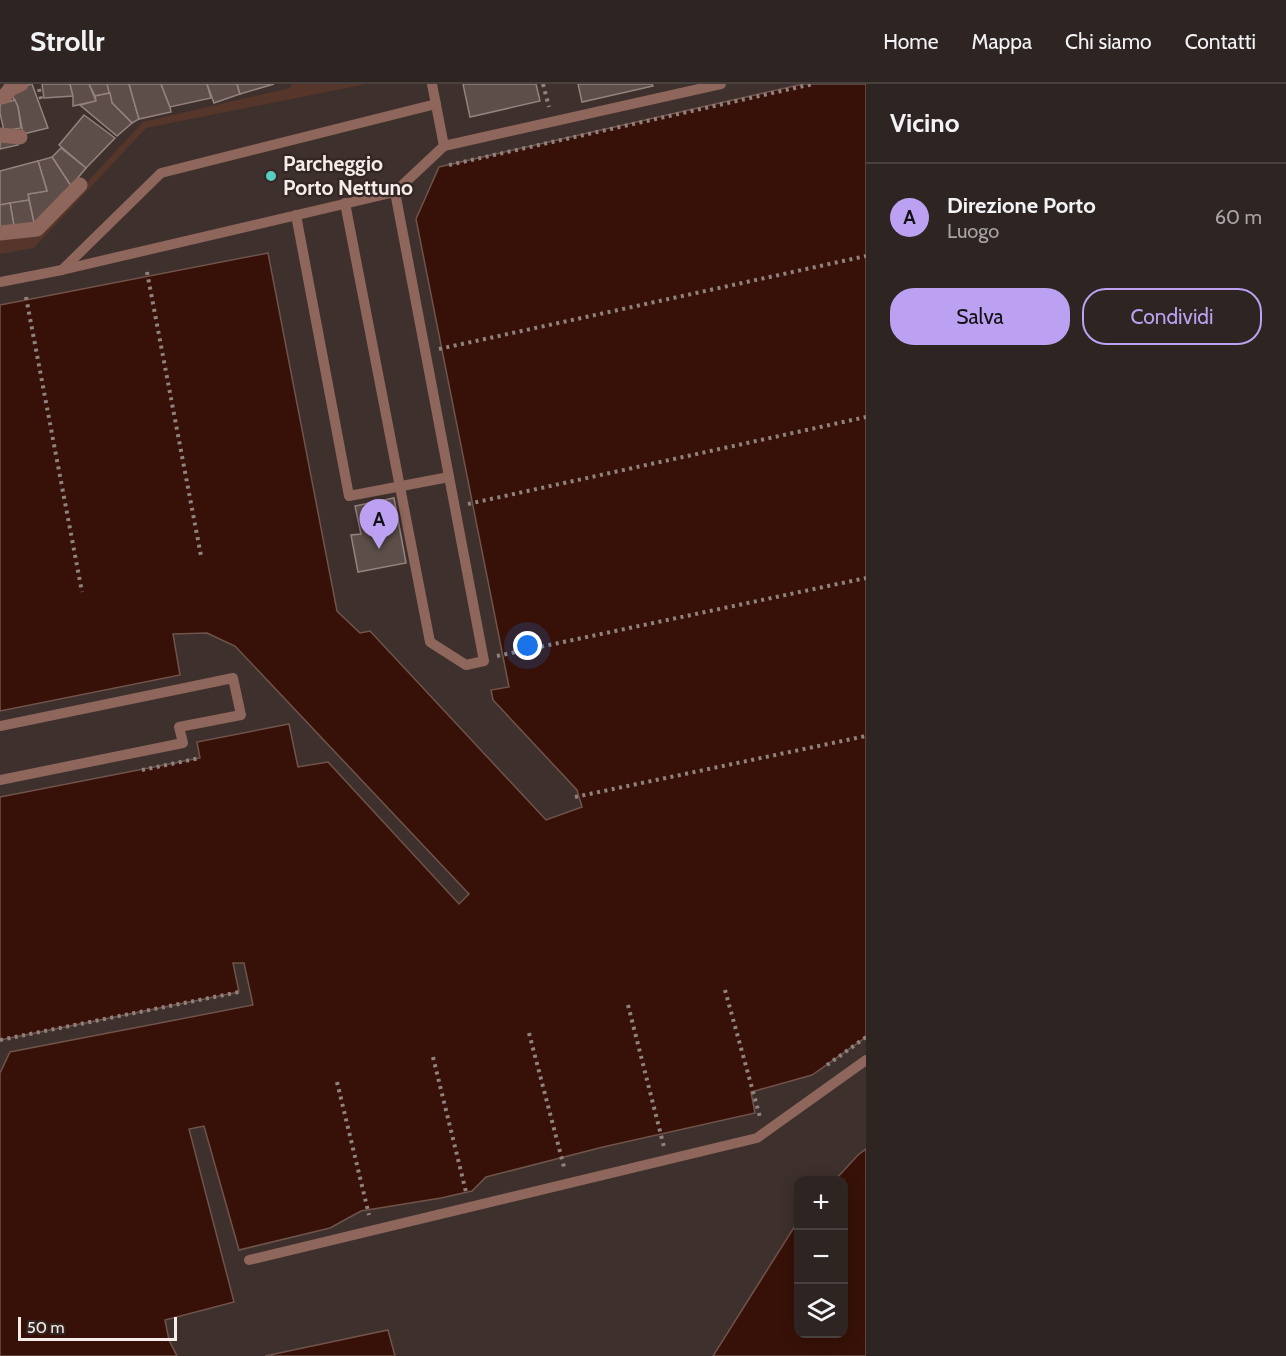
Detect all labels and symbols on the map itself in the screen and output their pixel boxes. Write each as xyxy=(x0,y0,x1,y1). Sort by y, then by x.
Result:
place label: Parcheggio Porto Nettuno xyxy=(283,151,413,200)
marker: Parcheggio Porto Nettuno xyxy=(264,169,278,183)
pin: A xyxy=(360,500,398,549)
your location xyxy=(513,631,542,660)
scale bar xyxy=(18,1314,177,1342)

